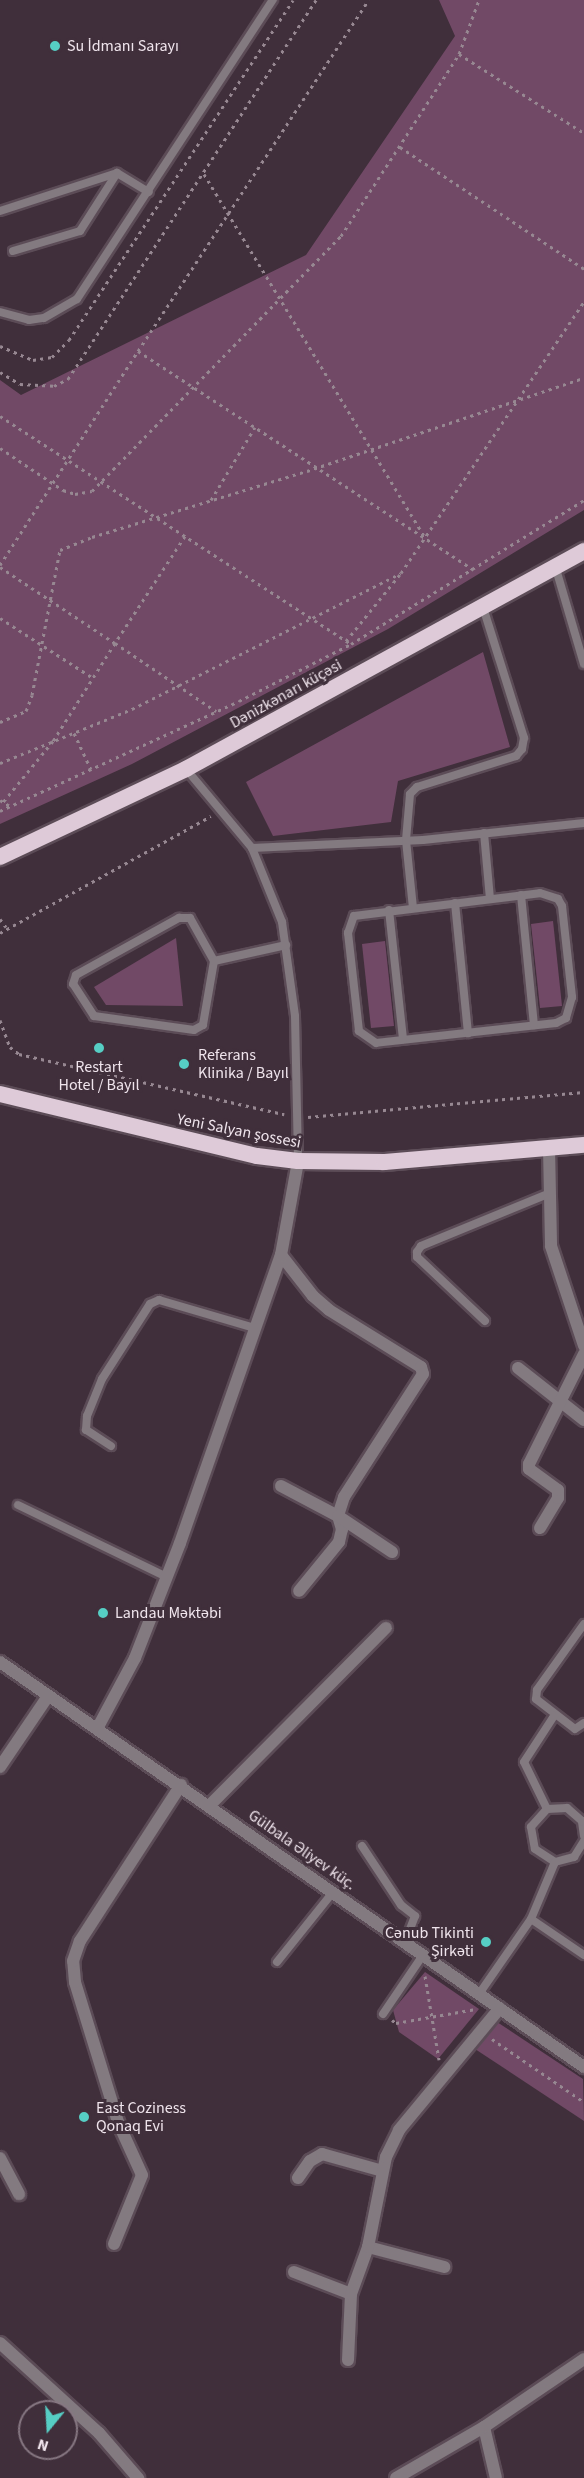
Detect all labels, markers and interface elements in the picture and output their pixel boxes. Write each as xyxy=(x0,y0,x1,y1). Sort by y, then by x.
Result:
place label: Su İdmanı Sarayı xyxy=(67,36,179,56)
marker: Su İdmanı Sarayı xyxy=(48,39,62,53)
street label: Dənizkənarı küçəsi xyxy=(227,655,345,733)
marker: Restart Hotel / Bayıl xyxy=(92,1041,106,1055)
place label: Referans Klinika / Bayıl xyxy=(198,1045,289,1083)
marker: Referans Klinika / Bayıl xyxy=(175,1055,193,1073)
place label: Restart Hotel / Bayıl xyxy=(58,1057,140,1095)
street label: Yeni Salyan şossesi xyxy=(175,1110,303,1152)
place label: Landau Məktəbi xyxy=(115,1603,222,1623)
marker: Landau Məktəbi xyxy=(96,1606,110,1620)
street label: Gülbala Əliyev küç. xyxy=(245,1806,359,1894)
place label: Cənub Tikinti Şirkəti xyxy=(385,1923,474,1961)
marker: Cənub Tikinti Şirkəti xyxy=(479,1935,493,1949)
place label: East Coziness Qonaq Evi xyxy=(96,2098,186,2136)
marker: East Coziness Qonaq Evi xyxy=(77,2110,91,2124)
north arrow xyxy=(18,2400,78,2460)
text: N xyxy=(35,2433,52,2457)

